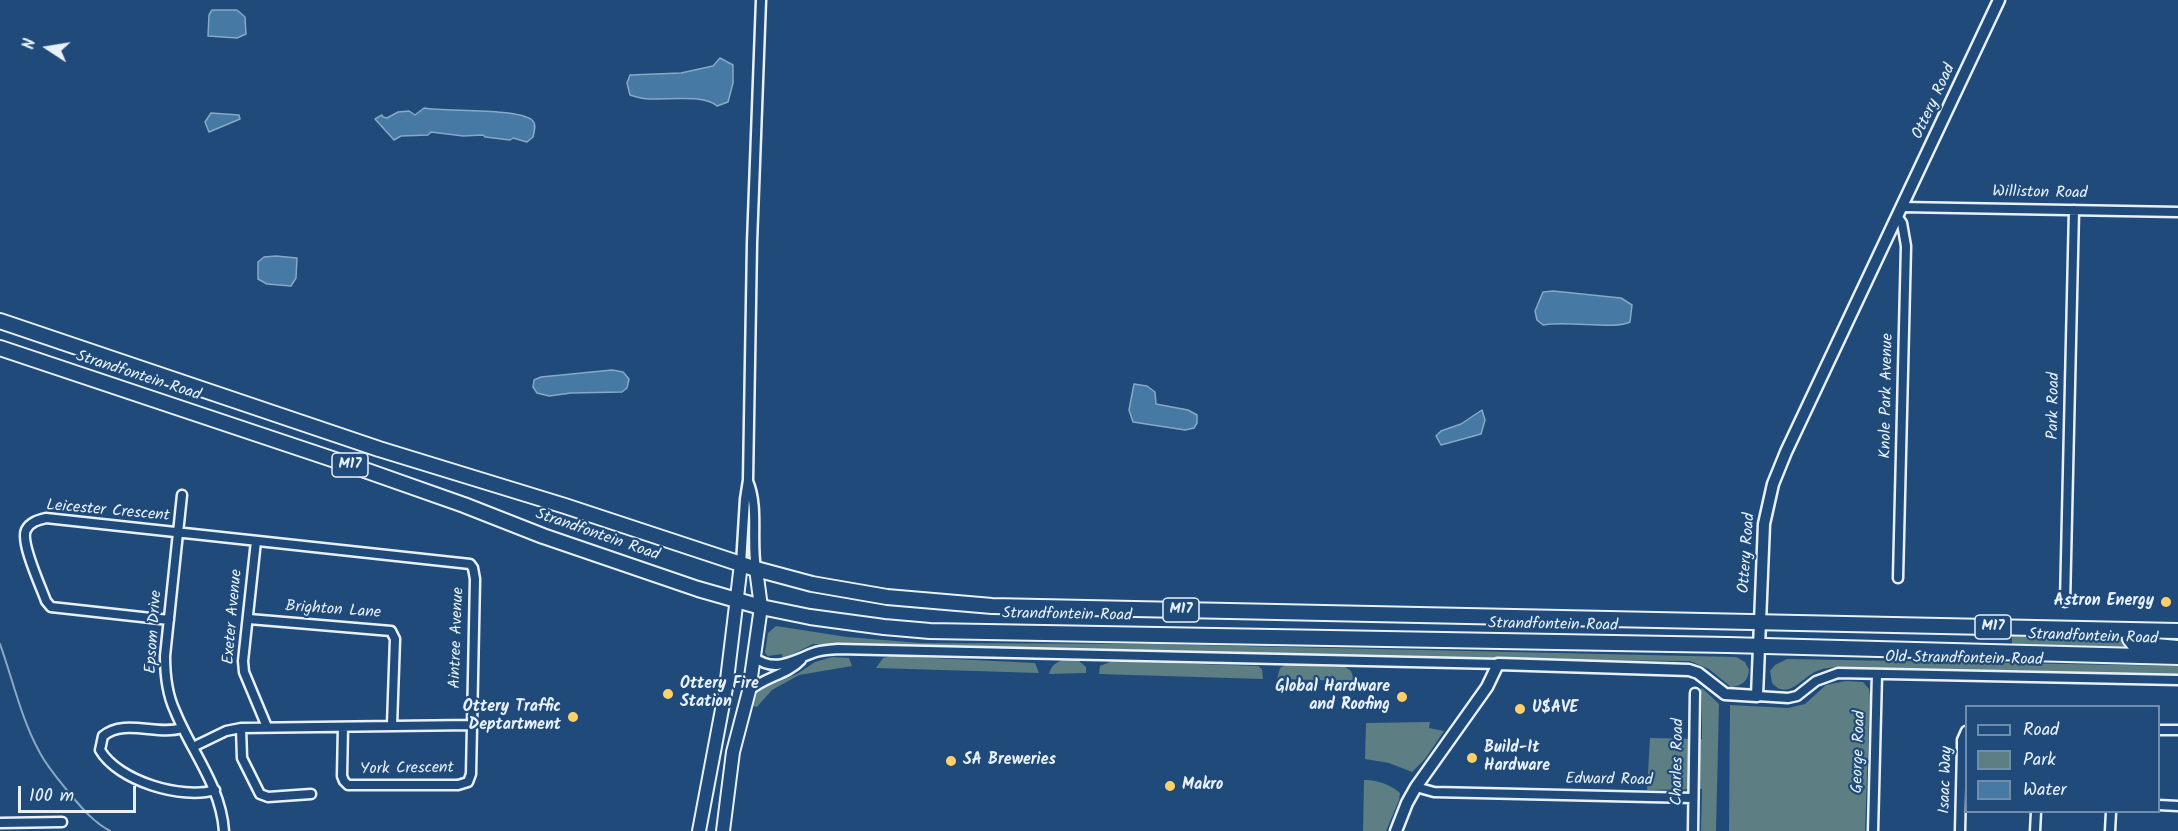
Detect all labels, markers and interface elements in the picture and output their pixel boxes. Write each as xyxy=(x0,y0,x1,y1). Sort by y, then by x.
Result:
north arrow xyxy=(18,18,78,78)
text: N xyxy=(17,37,43,52)
street label: Ottery Road xyxy=(1909,61,1961,143)
street label: Williston Road xyxy=(1992,184,2088,204)
street label: Knole Park Avenue xyxy=(1877,333,1899,459)
street label: Strandfontein Road xyxy=(73,348,203,406)
street label: Park Road xyxy=(2045,372,2065,440)
road number: M17 xyxy=(332,453,368,477)
street label: Leicester Crescent xyxy=(45,497,171,527)
street label: Strandfontein Road xyxy=(532,506,662,566)
street label: Ottery Road xyxy=(1736,512,1760,594)
street label: Exeter Avenue xyxy=(220,569,248,665)
street label: Aintree Avenue xyxy=(447,587,469,689)
street label: Epsom Drive xyxy=(143,590,167,674)
place label: Astron Energy xyxy=(2054,592,2154,612)
marker: Astron Energy xyxy=(2159,595,2173,609)
street label: Brighton Lane xyxy=(285,598,381,624)
road number: M17 xyxy=(1163,598,1199,622)
street label: Strandfontein Road xyxy=(1002,605,1132,627)
street label: Strandfontein Road xyxy=(1488,615,1618,637)
road number: M17 xyxy=(1975,615,2011,639)
street label: Strandfontein Road xyxy=(2028,626,2158,650)
street label: Old Strandfontein Road xyxy=(1885,649,2043,671)
place label: Ottery Fire Station xyxy=(680,675,759,713)
place label: Global Hardware and Roofing xyxy=(1275,678,1390,716)
marker: Ottery Fire Station xyxy=(661,687,675,701)
marker: Global Hardware and Roofing xyxy=(1395,690,1409,704)
place label: Ottery Traffic Deptartment xyxy=(463,698,561,736)
place label: U$AVE xyxy=(1532,699,1578,719)
marker: U$AVE xyxy=(1513,702,1527,716)
legend xyxy=(1965,705,2160,813)
marker: Ottery Traffic Deptartment xyxy=(566,710,580,724)
street label: George Road xyxy=(1849,710,1871,794)
text: Road xyxy=(2023,716,2059,745)
street label: Charles Road xyxy=(1669,718,1689,806)
place label: Build-It Hardware xyxy=(1484,739,1550,777)
street label: Isaac Way xyxy=(1936,746,1958,814)
text: Park xyxy=(2023,746,2056,775)
place label: SA Breweries xyxy=(963,751,1056,771)
marker: Build-It Hardware xyxy=(1465,751,1479,765)
marker: SA Breweries xyxy=(944,754,958,768)
street label: York Crescent xyxy=(360,760,454,780)
street label: Edward Road xyxy=(1565,771,1653,791)
scale bar xyxy=(21,774,140,812)
place label: Makro xyxy=(1182,776,1223,796)
text: Water xyxy=(2023,776,2067,805)
marker: Makro xyxy=(1163,779,1177,793)
text: 100 m xyxy=(29,782,74,811)

